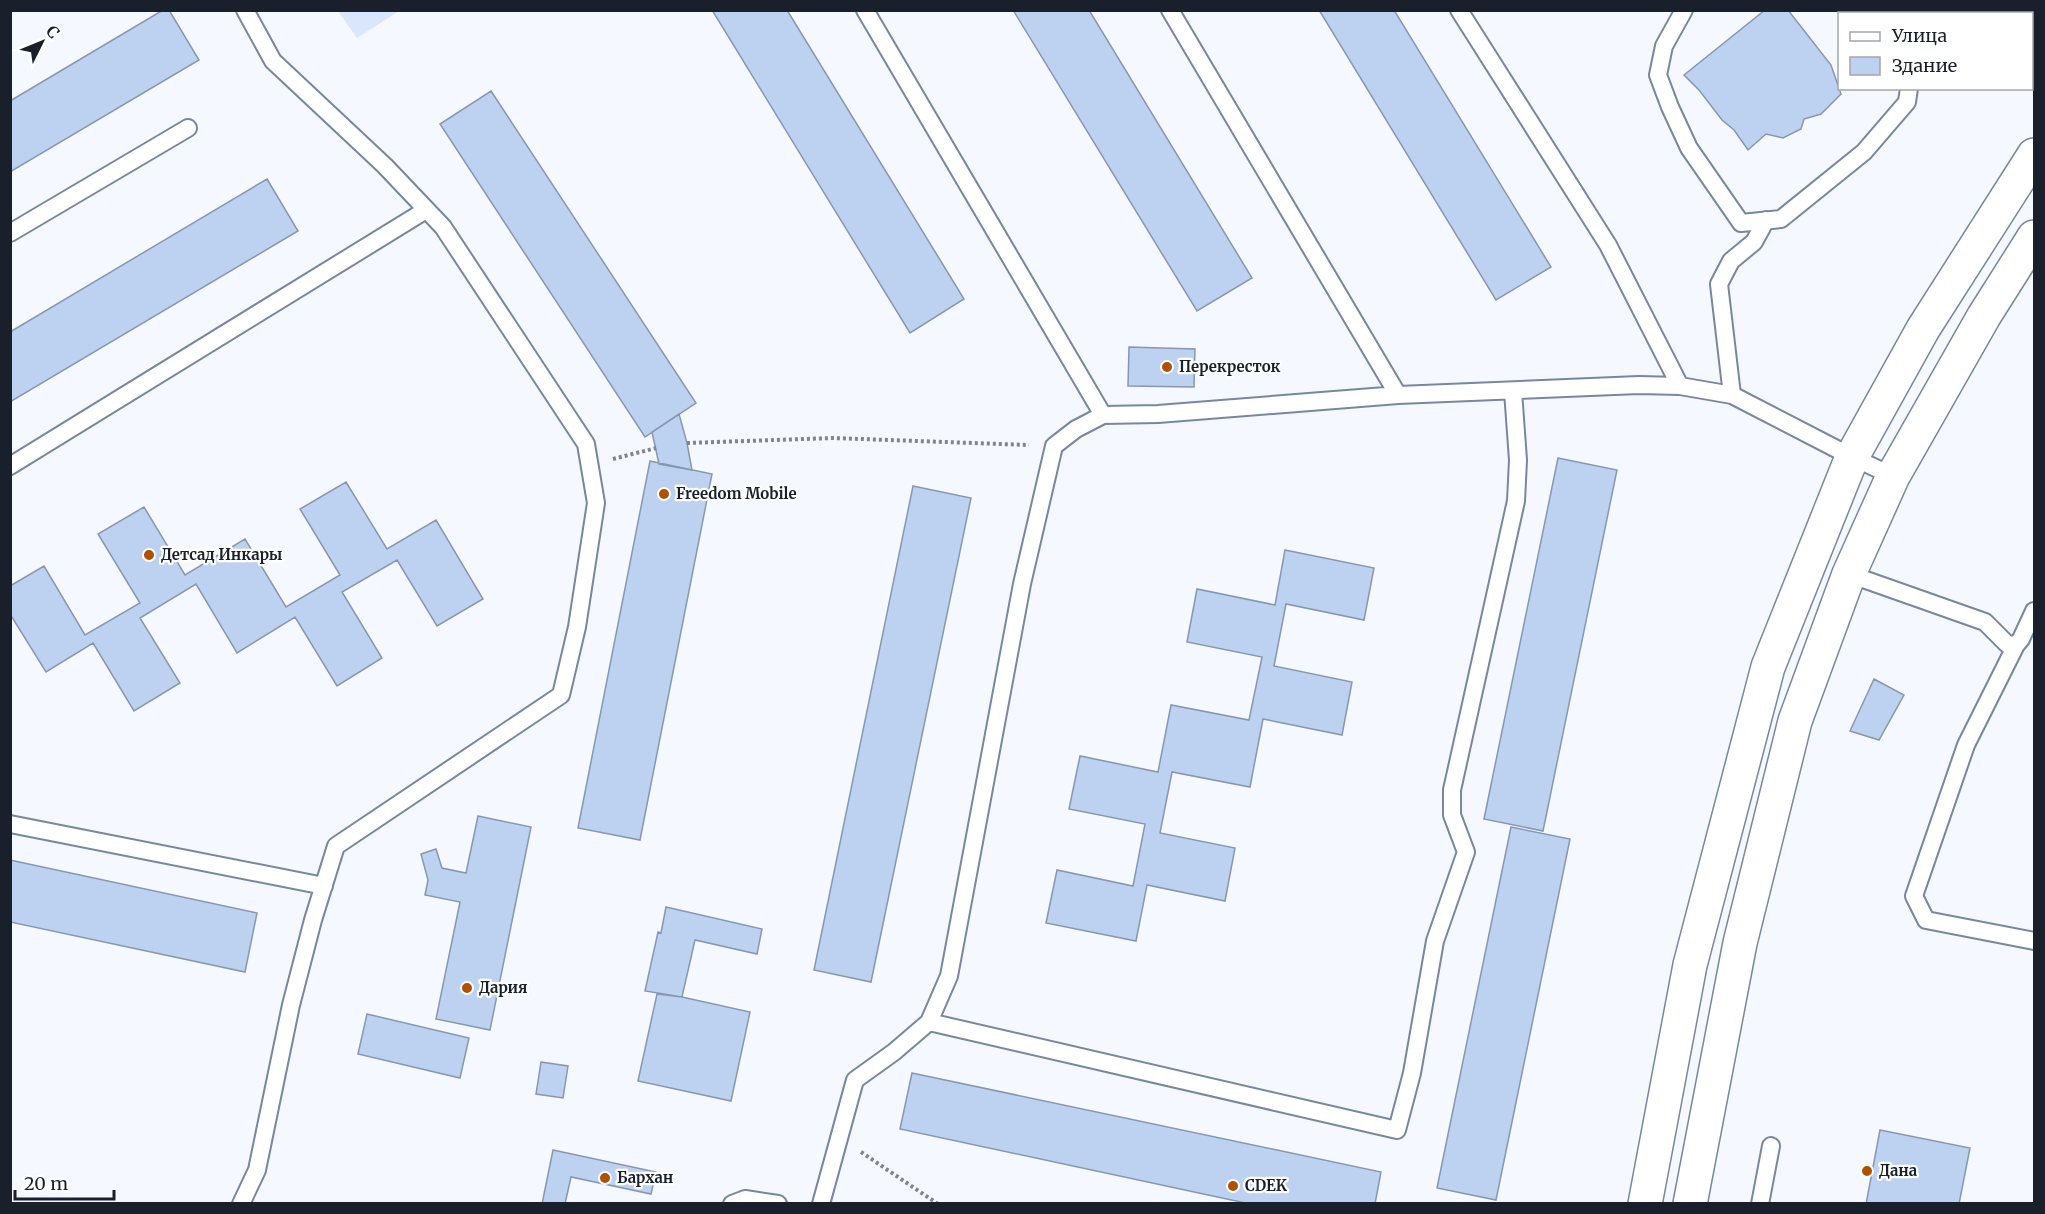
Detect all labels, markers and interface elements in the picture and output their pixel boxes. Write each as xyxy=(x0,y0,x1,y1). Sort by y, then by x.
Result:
north arrow xyxy=(12,12,72,72)
legend xyxy=(1838,12,2033,90)
text: С xyxy=(42,21,64,42)
text: Улица xyxy=(1891,24,1947,47)
text: Здание xyxy=(1892,54,1957,77)
place label: Перекресток xyxy=(1179,357,1281,376)
marker: Перекресток xyxy=(1160,360,1174,374)
place label: Freedom Mobile xyxy=(676,484,797,503)
marker: Freedom Mobile xyxy=(657,487,671,501)
place label: Детсад Инкары xyxy=(161,545,283,564)
marker: Детсад Инкары xyxy=(142,548,156,562)
place label: Дария xyxy=(479,978,527,997)
marker: Дария xyxy=(460,981,474,995)
place label: Дана xyxy=(1879,1161,1918,1180)
scale bar xyxy=(15,1163,114,1201)
marker: Дана xyxy=(1860,1164,1874,1178)
place label: Бархан xyxy=(617,1168,674,1187)
marker: Бархан xyxy=(598,1171,612,1185)
text: 20 m xyxy=(24,1172,68,1195)
place label: CDEK xyxy=(1245,1176,1288,1195)
marker: CDEK xyxy=(1226,1179,1240,1193)

